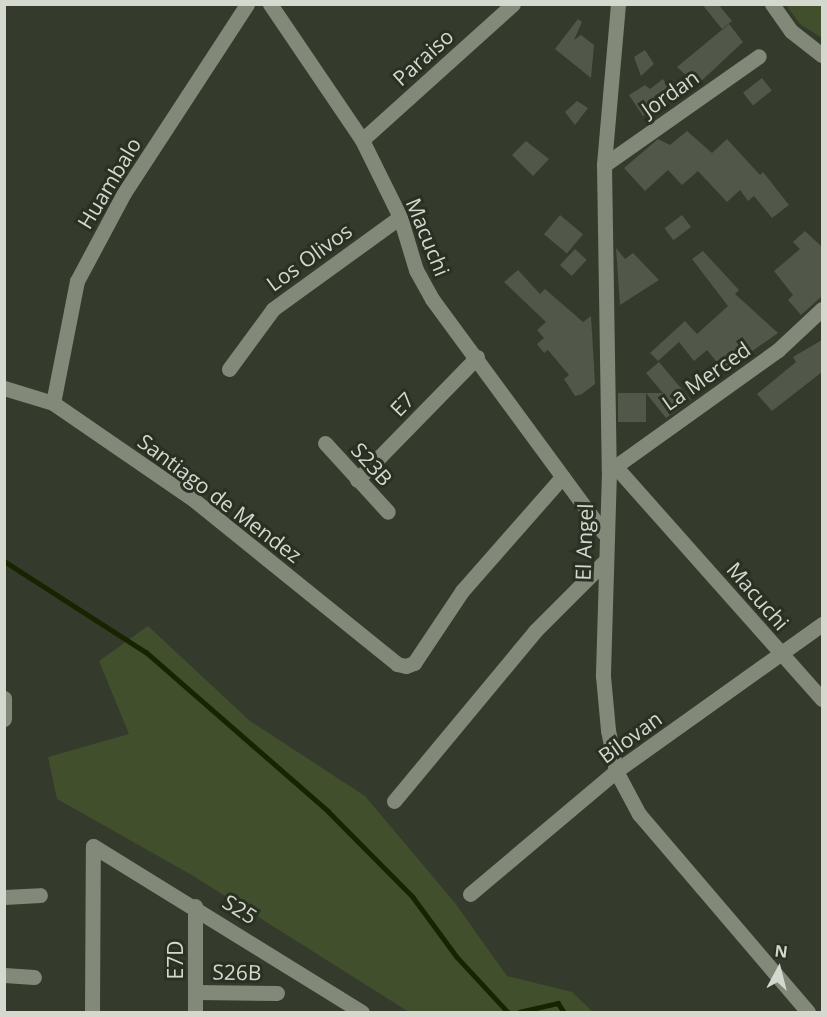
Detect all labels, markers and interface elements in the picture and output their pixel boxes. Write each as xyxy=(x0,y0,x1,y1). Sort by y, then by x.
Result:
street label: Paraiso xyxy=(388,23,458,91)
street label: Jordan xyxy=(636,64,704,122)
street label: Huambalo xyxy=(72,133,146,233)
street label: Macuchi xyxy=(401,194,455,280)
street label: Los Olivos xyxy=(261,218,357,296)
street label: La Merced xyxy=(657,336,755,416)
street label: E7 xyxy=(385,387,419,421)
street label: Santiago de Mendez xyxy=(133,428,307,568)
street label: S23B xyxy=(346,437,398,491)
street label: El Angel xyxy=(570,503,598,581)
street label: Macuchi xyxy=(722,557,794,635)
street label: Bilovan xyxy=(594,706,666,768)
street label: S25 xyxy=(218,889,262,929)
north arrow xyxy=(749,939,809,999)
text: N xyxy=(773,939,789,963)
street label: E7D xyxy=(162,941,188,979)
street label: S26B xyxy=(212,959,262,985)

